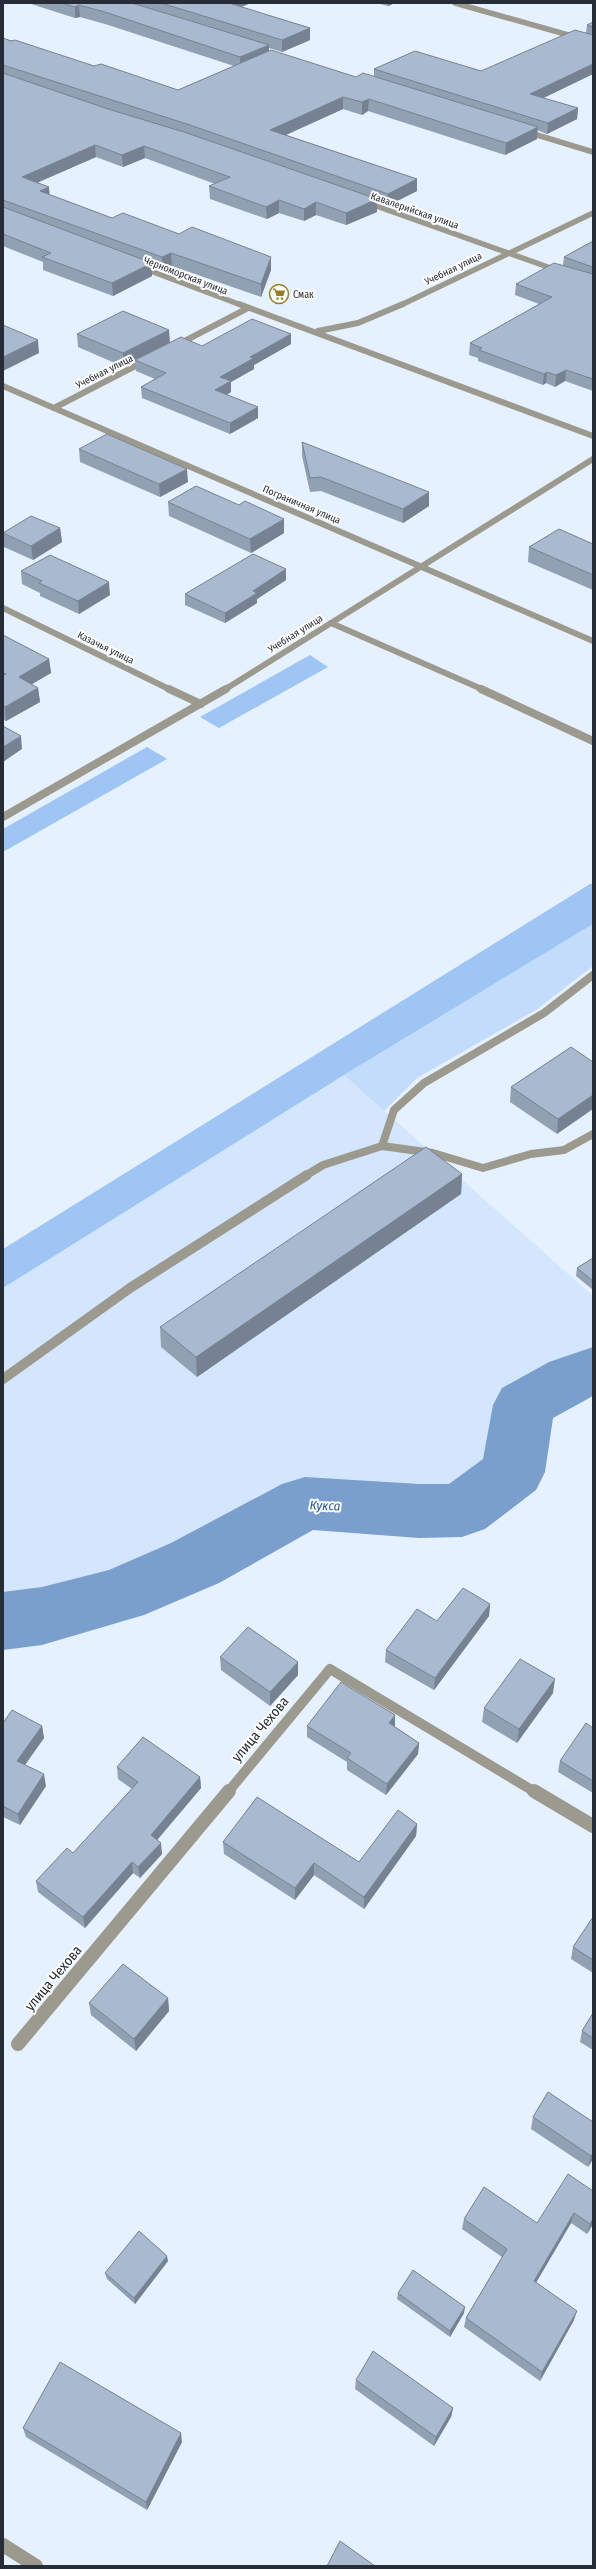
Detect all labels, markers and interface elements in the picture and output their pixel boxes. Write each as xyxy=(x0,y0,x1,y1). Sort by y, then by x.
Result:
street label: Кавалерийская улица xyxy=(369,190,460,232)
street label: Учебная улица xyxy=(422,250,484,288)
street label: Черноморская улица xyxy=(142,254,229,298)
supermarket icon: Смак xyxy=(268,283,290,305)
place label: Смак xyxy=(293,289,314,301)
street label: Учебная улица xyxy=(73,352,135,392)
street label: Пограничная улица xyxy=(261,483,342,527)
street label: Учебная улица xyxy=(265,612,325,656)
street label: Казачья улица xyxy=(75,629,136,667)
water label: Кукса xyxy=(309,1497,341,1514)
street label: улица Чехова xyxy=(228,1693,293,1765)
street label: улица Чехова xyxy=(21,1942,86,2014)

